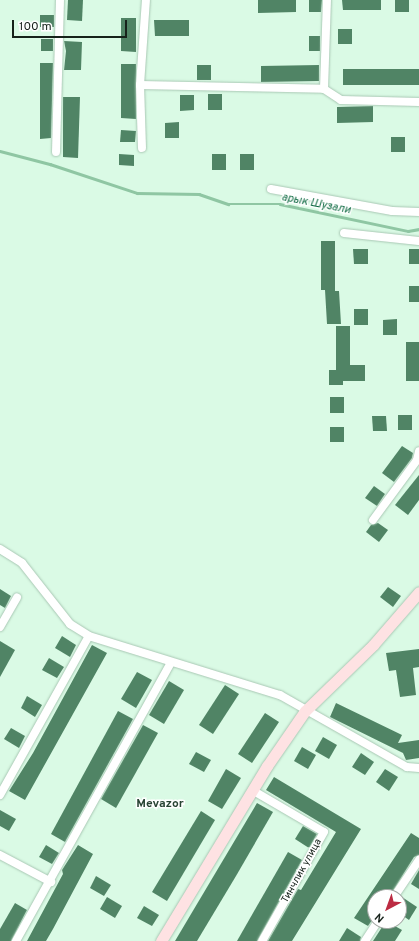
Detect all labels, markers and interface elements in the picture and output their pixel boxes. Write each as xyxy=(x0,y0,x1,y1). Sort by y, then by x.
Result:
scale bar xyxy=(14,12,129,38)
text: 100 m xyxy=(19,19,52,35)
water label: арык Шузали xyxy=(280,191,352,217)
district label: Mevazor xyxy=(136,798,184,812)
street label: Тинчлик улица xyxy=(279,837,325,905)
north arrow xyxy=(367,889,407,929)
text: N xyxy=(372,909,387,925)

